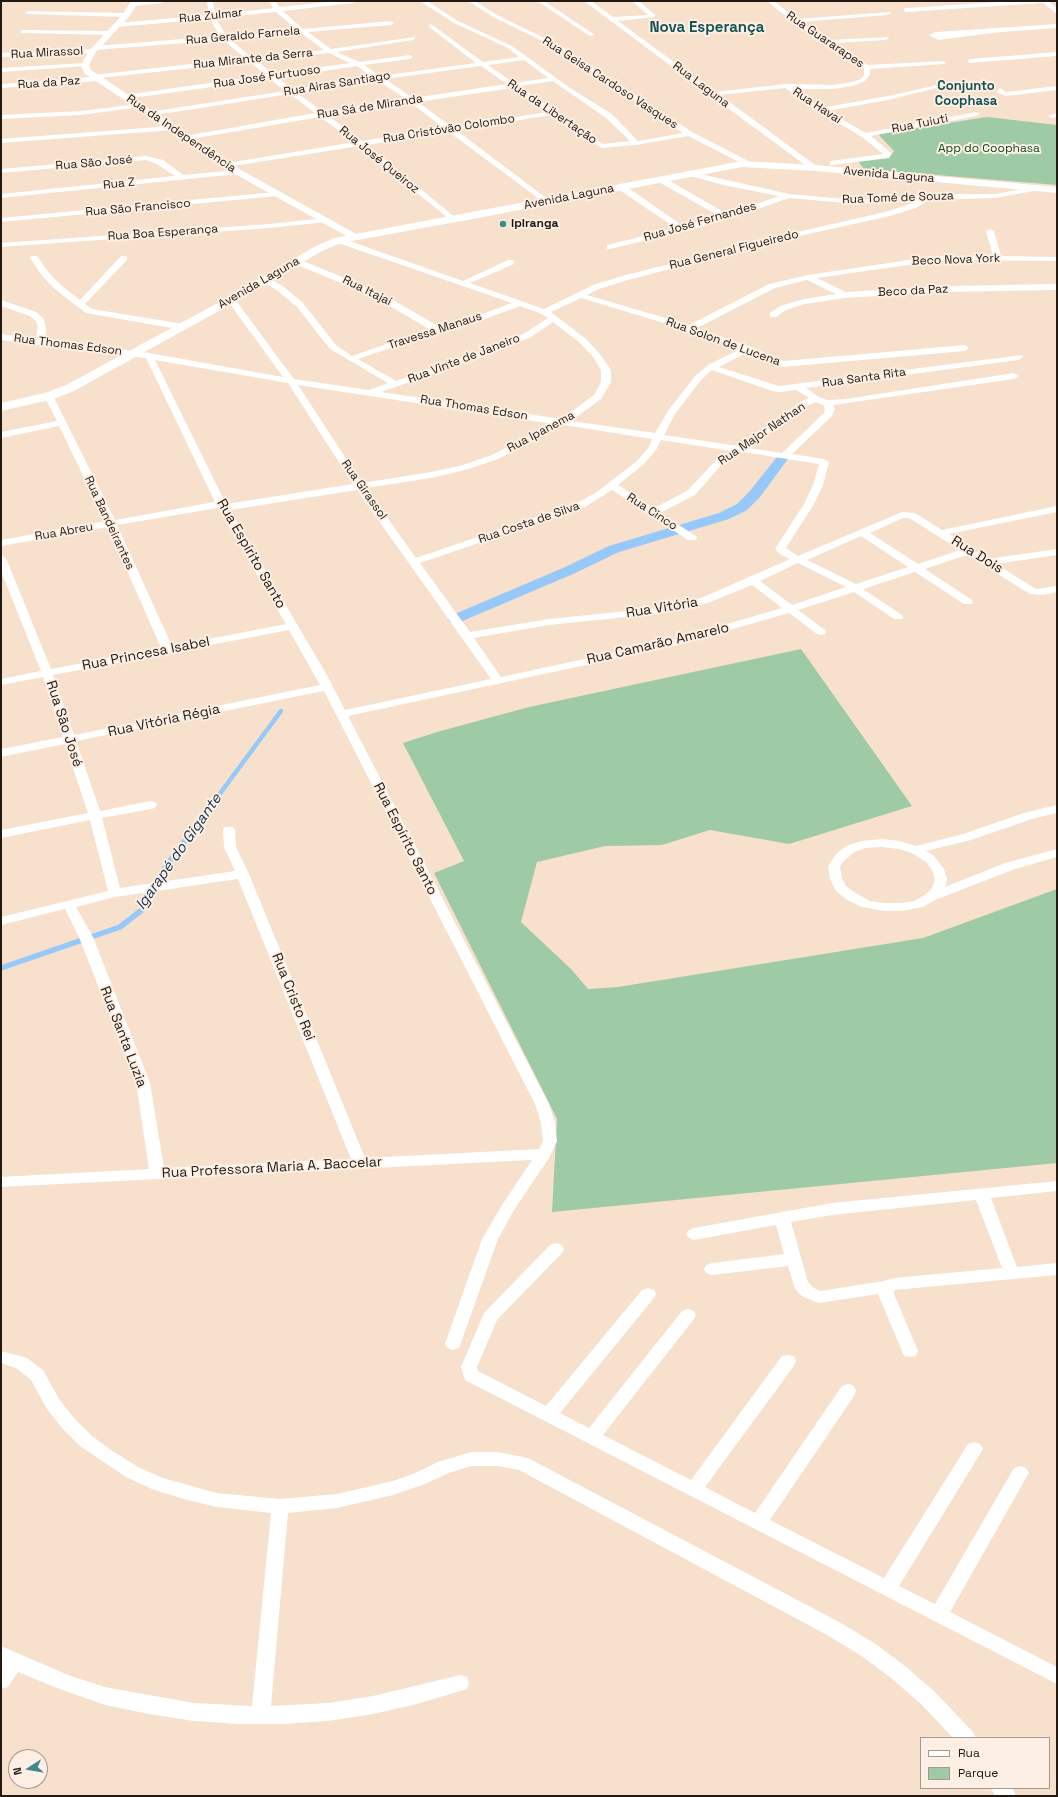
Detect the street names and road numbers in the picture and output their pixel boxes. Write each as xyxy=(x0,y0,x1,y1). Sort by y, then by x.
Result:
street label: Rua Zulmar xyxy=(179,6,243,26)
street label: Rua Guararapes xyxy=(783,9,867,71)
street label: Rua Geraldo Farnela xyxy=(185,24,301,48)
street label: Rua Geisa Cardoso Vasques xyxy=(540,34,680,132)
street label: Rua Mirassol xyxy=(10,44,84,62)
street label: Rua Mirante da Serra xyxy=(193,46,313,72)
street label: Rua Laguna xyxy=(670,59,732,111)
street label: Rua José Furtuoso xyxy=(213,62,321,92)
street label: Rua Airas Santiago xyxy=(283,68,391,100)
street label: Rua da Paz xyxy=(17,74,81,92)
street label: Rua da Libertação xyxy=(504,77,600,147)
street label: Rua Havaí xyxy=(790,85,844,127)
street label: Rua da Independência xyxy=(123,92,239,176)
street label: Rua Sá de Miranda xyxy=(316,92,424,122)
street label: Rua Cristóvão Colombo xyxy=(382,111,516,147)
street label: Rua Tuiuti xyxy=(891,111,949,137)
street label: Rua José Queiroz xyxy=(336,123,422,197)
street label: Rua São José xyxy=(55,152,133,174)
street label: Avenida Laguna xyxy=(843,164,935,186)
street label: Rua Z xyxy=(102,175,136,193)
street label: Avenida Laguna xyxy=(523,181,615,213)
street label: Rua Tomé de Souza xyxy=(842,189,954,207)
street label: Rua São Francisco xyxy=(85,196,191,220)
street label: Rua José Fernandes xyxy=(642,199,758,245)
street label: Rua Boa Esperança xyxy=(107,222,219,244)
street label: Rua General Figueiredo xyxy=(668,227,800,273)
street label: Beco Nova York xyxy=(911,251,1001,269)
street label: Avenida Laguna xyxy=(216,254,302,312)
street label: Rua Itajaí xyxy=(340,273,394,309)
street label: Beco da Paz xyxy=(877,282,949,300)
street label: Travessa Manaus xyxy=(386,309,484,353)
street label: Rua Solon de Lucena xyxy=(664,315,782,369)
street label: Rua Thomas Edson xyxy=(13,331,123,359)
street label: Rua Vinte de Janeiro xyxy=(406,331,522,387)
street label: Rua Santa Rita xyxy=(821,365,907,391)
street label: Rua Thomas Edson xyxy=(419,392,529,424)
street label: Rua Major Nathan xyxy=(716,400,808,468)
street label: Rua Ipanema xyxy=(505,408,577,456)
street label: Rua Girassol xyxy=(338,457,390,523)
street label: Rua Bandeirantes xyxy=(81,474,137,572)
street label: Rua Cinco xyxy=(624,490,680,534)
street label: Rua Espírito Santo xyxy=(213,496,289,612)
street label: Rua Costa de Silva xyxy=(477,499,581,547)
street label: Rua Abreu xyxy=(34,520,94,544)
street label: Rua Dois xyxy=(948,533,1006,577)
street label: Rua Vitória xyxy=(625,594,699,622)
street label: Rua Camarão Amarelo xyxy=(585,619,731,669)
street label: Rua Princesa Isabel xyxy=(81,633,211,675)
street label: Rua São José xyxy=(42,679,86,769)
street label: Rua Vitória Régia xyxy=(107,701,221,741)
street label: Rua Espírito Santo xyxy=(369,780,441,898)
street label: Rua Cristo Rei xyxy=(268,951,318,1043)
street label: Rua Santa Luzia xyxy=(96,984,150,1090)
street label: Rua Professora Maria A. Baccelar xyxy=(161,1154,383,1182)

